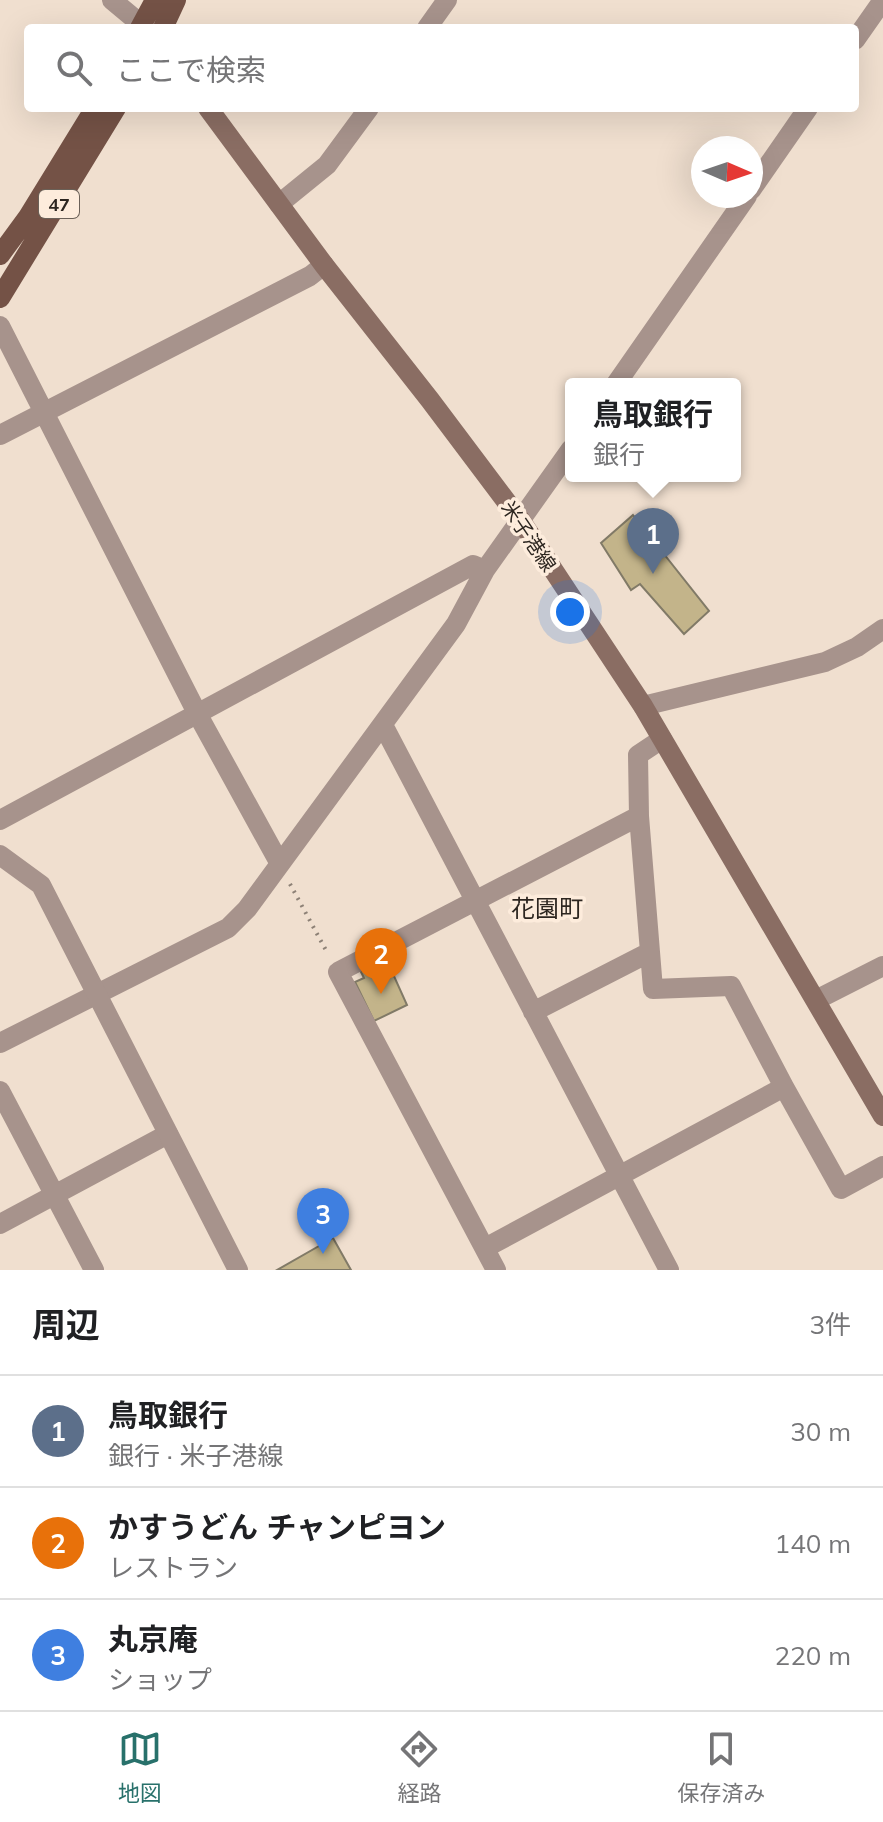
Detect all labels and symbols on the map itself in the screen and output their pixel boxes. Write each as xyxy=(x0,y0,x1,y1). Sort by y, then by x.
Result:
north arrow xyxy=(691,136,763,208)
road number: 47 xyxy=(39,190,79,218)
street label: 米子港線 xyxy=(496,496,562,576)
pin: 1 xyxy=(627,508,679,574)
your location xyxy=(550,592,590,632)
district label: 花園町 xyxy=(511,893,583,923)
pin: 2 xyxy=(355,928,407,994)
pin: 3 xyxy=(297,1188,349,1254)

